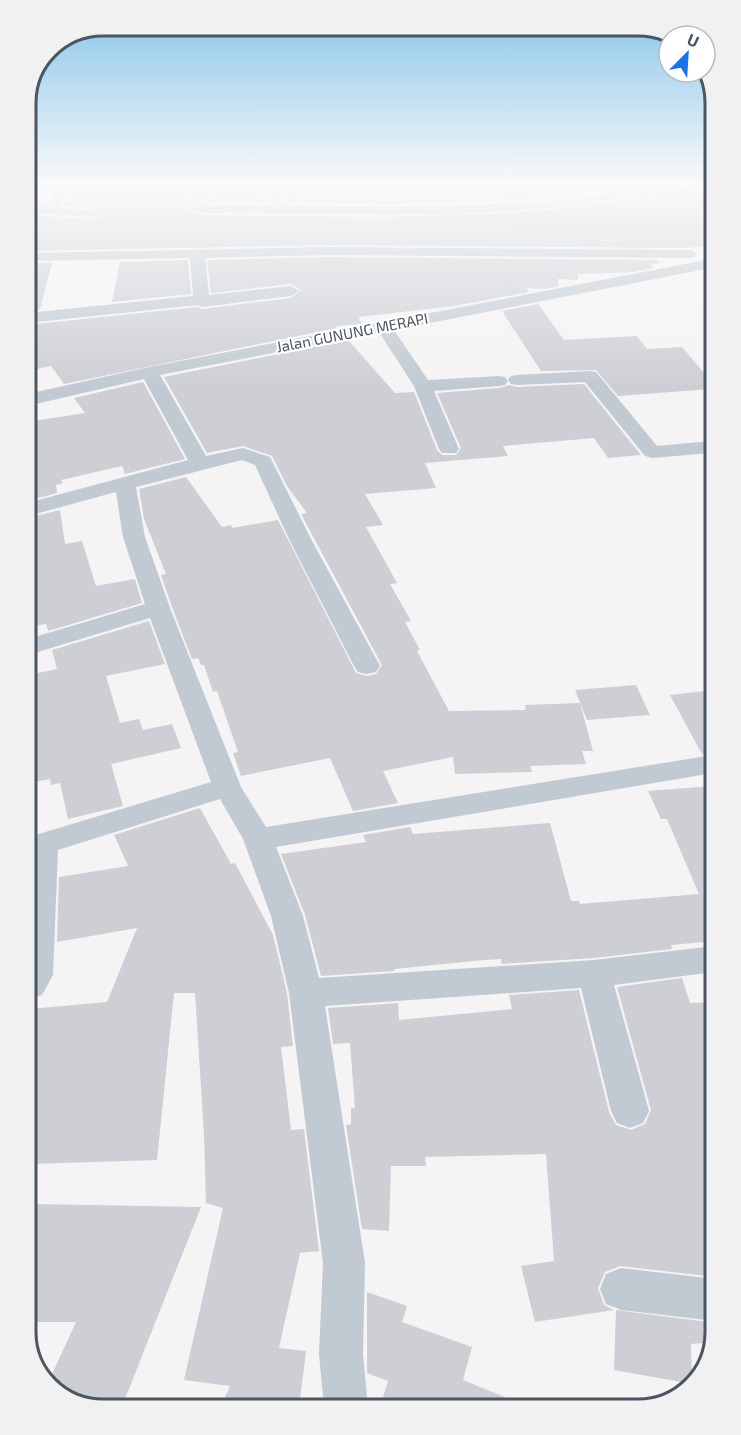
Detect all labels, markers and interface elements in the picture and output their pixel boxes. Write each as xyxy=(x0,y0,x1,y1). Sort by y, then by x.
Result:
north arrow xyxy=(657,24,717,84)
text: U xyxy=(684,29,702,51)
street label: Jalan GUNUNG MERAPI xyxy=(275,308,429,356)

